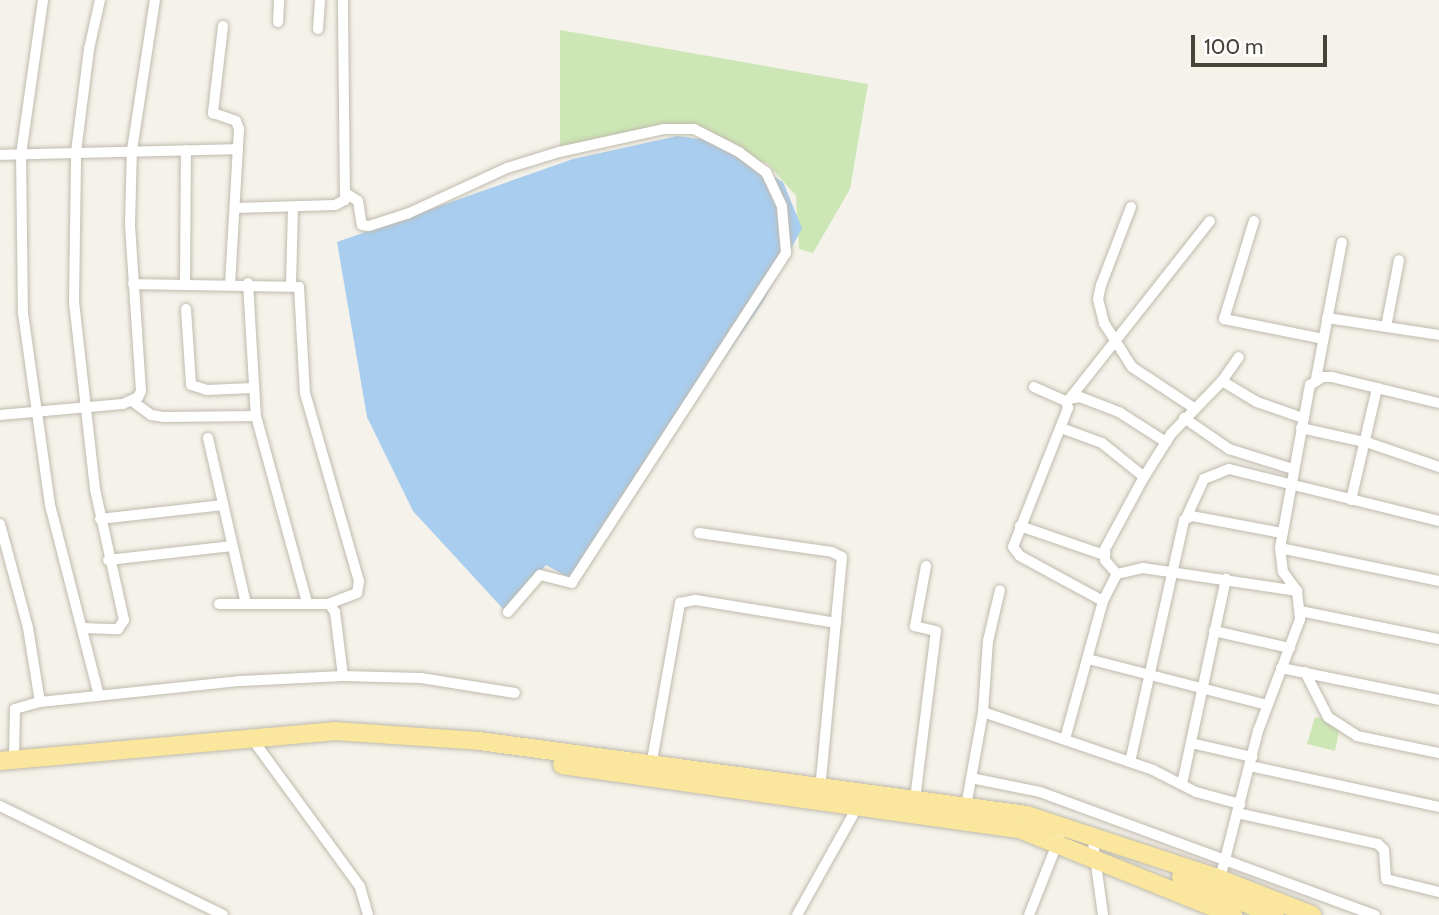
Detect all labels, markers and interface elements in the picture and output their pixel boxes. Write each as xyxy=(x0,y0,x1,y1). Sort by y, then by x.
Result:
scale bar xyxy=(1194,21,1330,65)
text: 100 m xyxy=(1204,34,1263,59)

